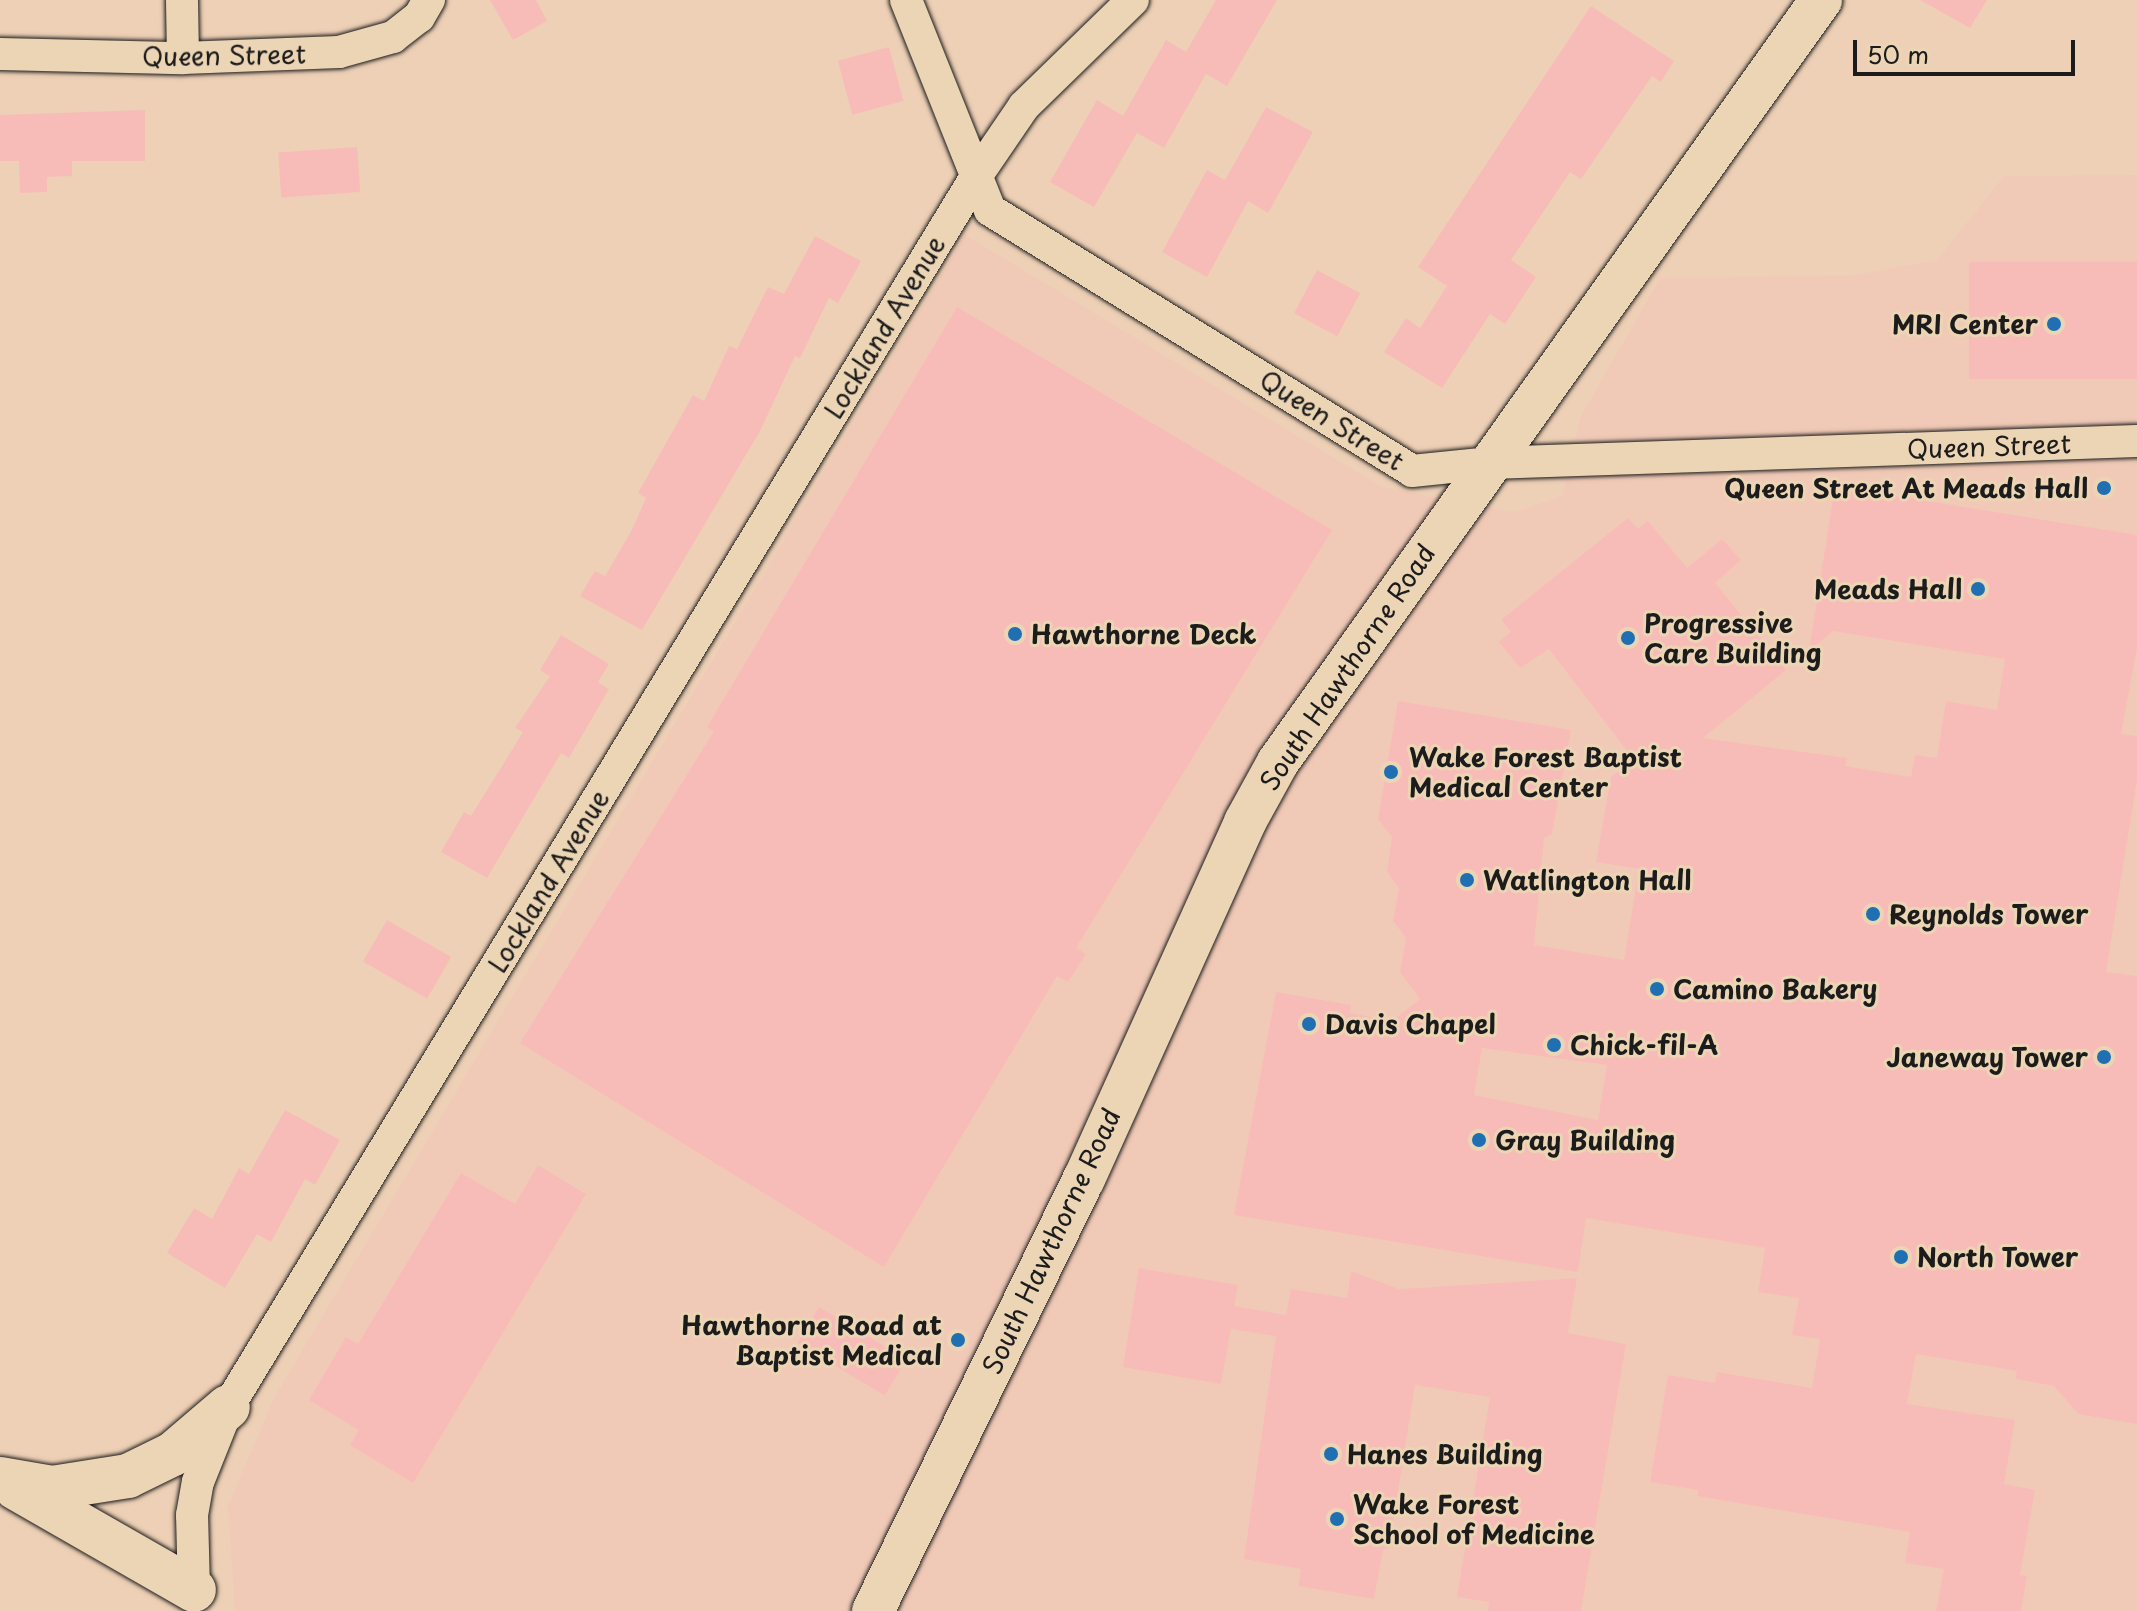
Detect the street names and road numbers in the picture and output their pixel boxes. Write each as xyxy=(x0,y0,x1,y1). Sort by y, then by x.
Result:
street label: Queen Street xyxy=(140,38,308,72)
street label: Lockland Avenue xyxy=(817,230,951,424)
street label: Queen Street xyxy=(1253,363,1411,477)
street label: Queen Street xyxy=(1905,427,2073,465)
street label: South Hawthorne Road xyxy=(1252,537,1442,797)
street label: Lockland Avenue xyxy=(481,784,615,978)
street label: South Hawthorne Road xyxy=(975,1102,1127,1380)

